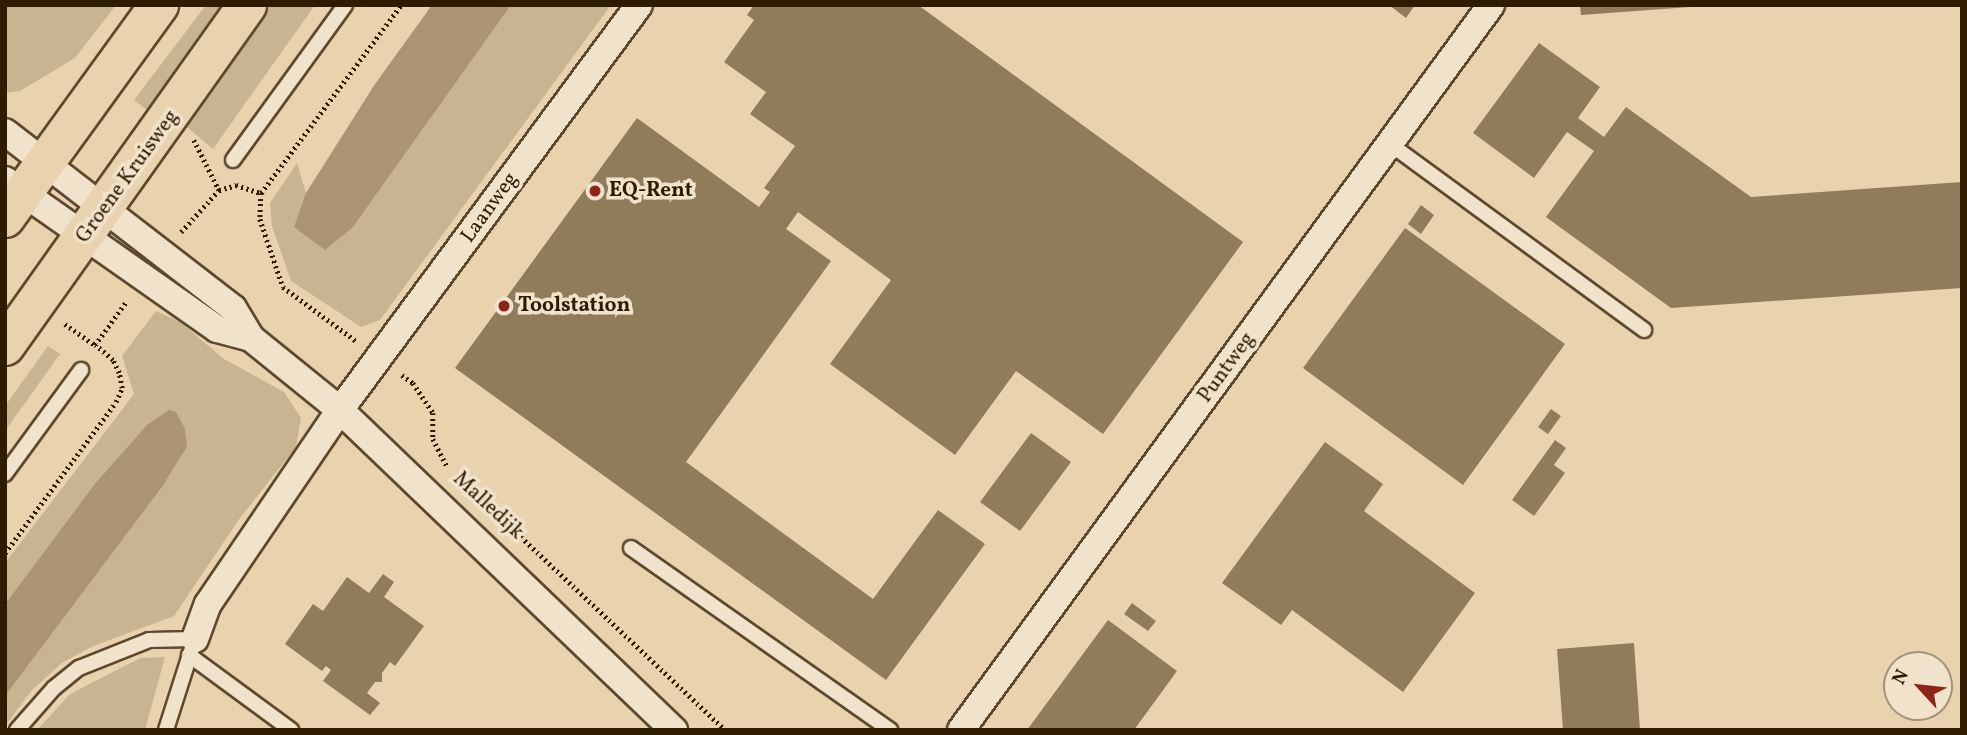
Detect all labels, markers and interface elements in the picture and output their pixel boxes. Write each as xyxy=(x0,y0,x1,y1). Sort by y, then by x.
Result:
street label: Groene Kruisweg xyxy=(71,105,185,249)
street label: Laanweg xyxy=(456,168,524,248)
place label: EQ-Rent xyxy=(609,178,693,204)
marker: EQ-Rent xyxy=(587,183,603,199)
place label: Toolstation xyxy=(518,293,630,319)
marker: Toolstation xyxy=(496,298,512,314)
street label: Puntweg xyxy=(1193,328,1261,408)
street label: Malledijk xyxy=(447,467,529,545)
north arrow xyxy=(1883,651,1953,721)
text: N xyxy=(1886,665,1916,689)

